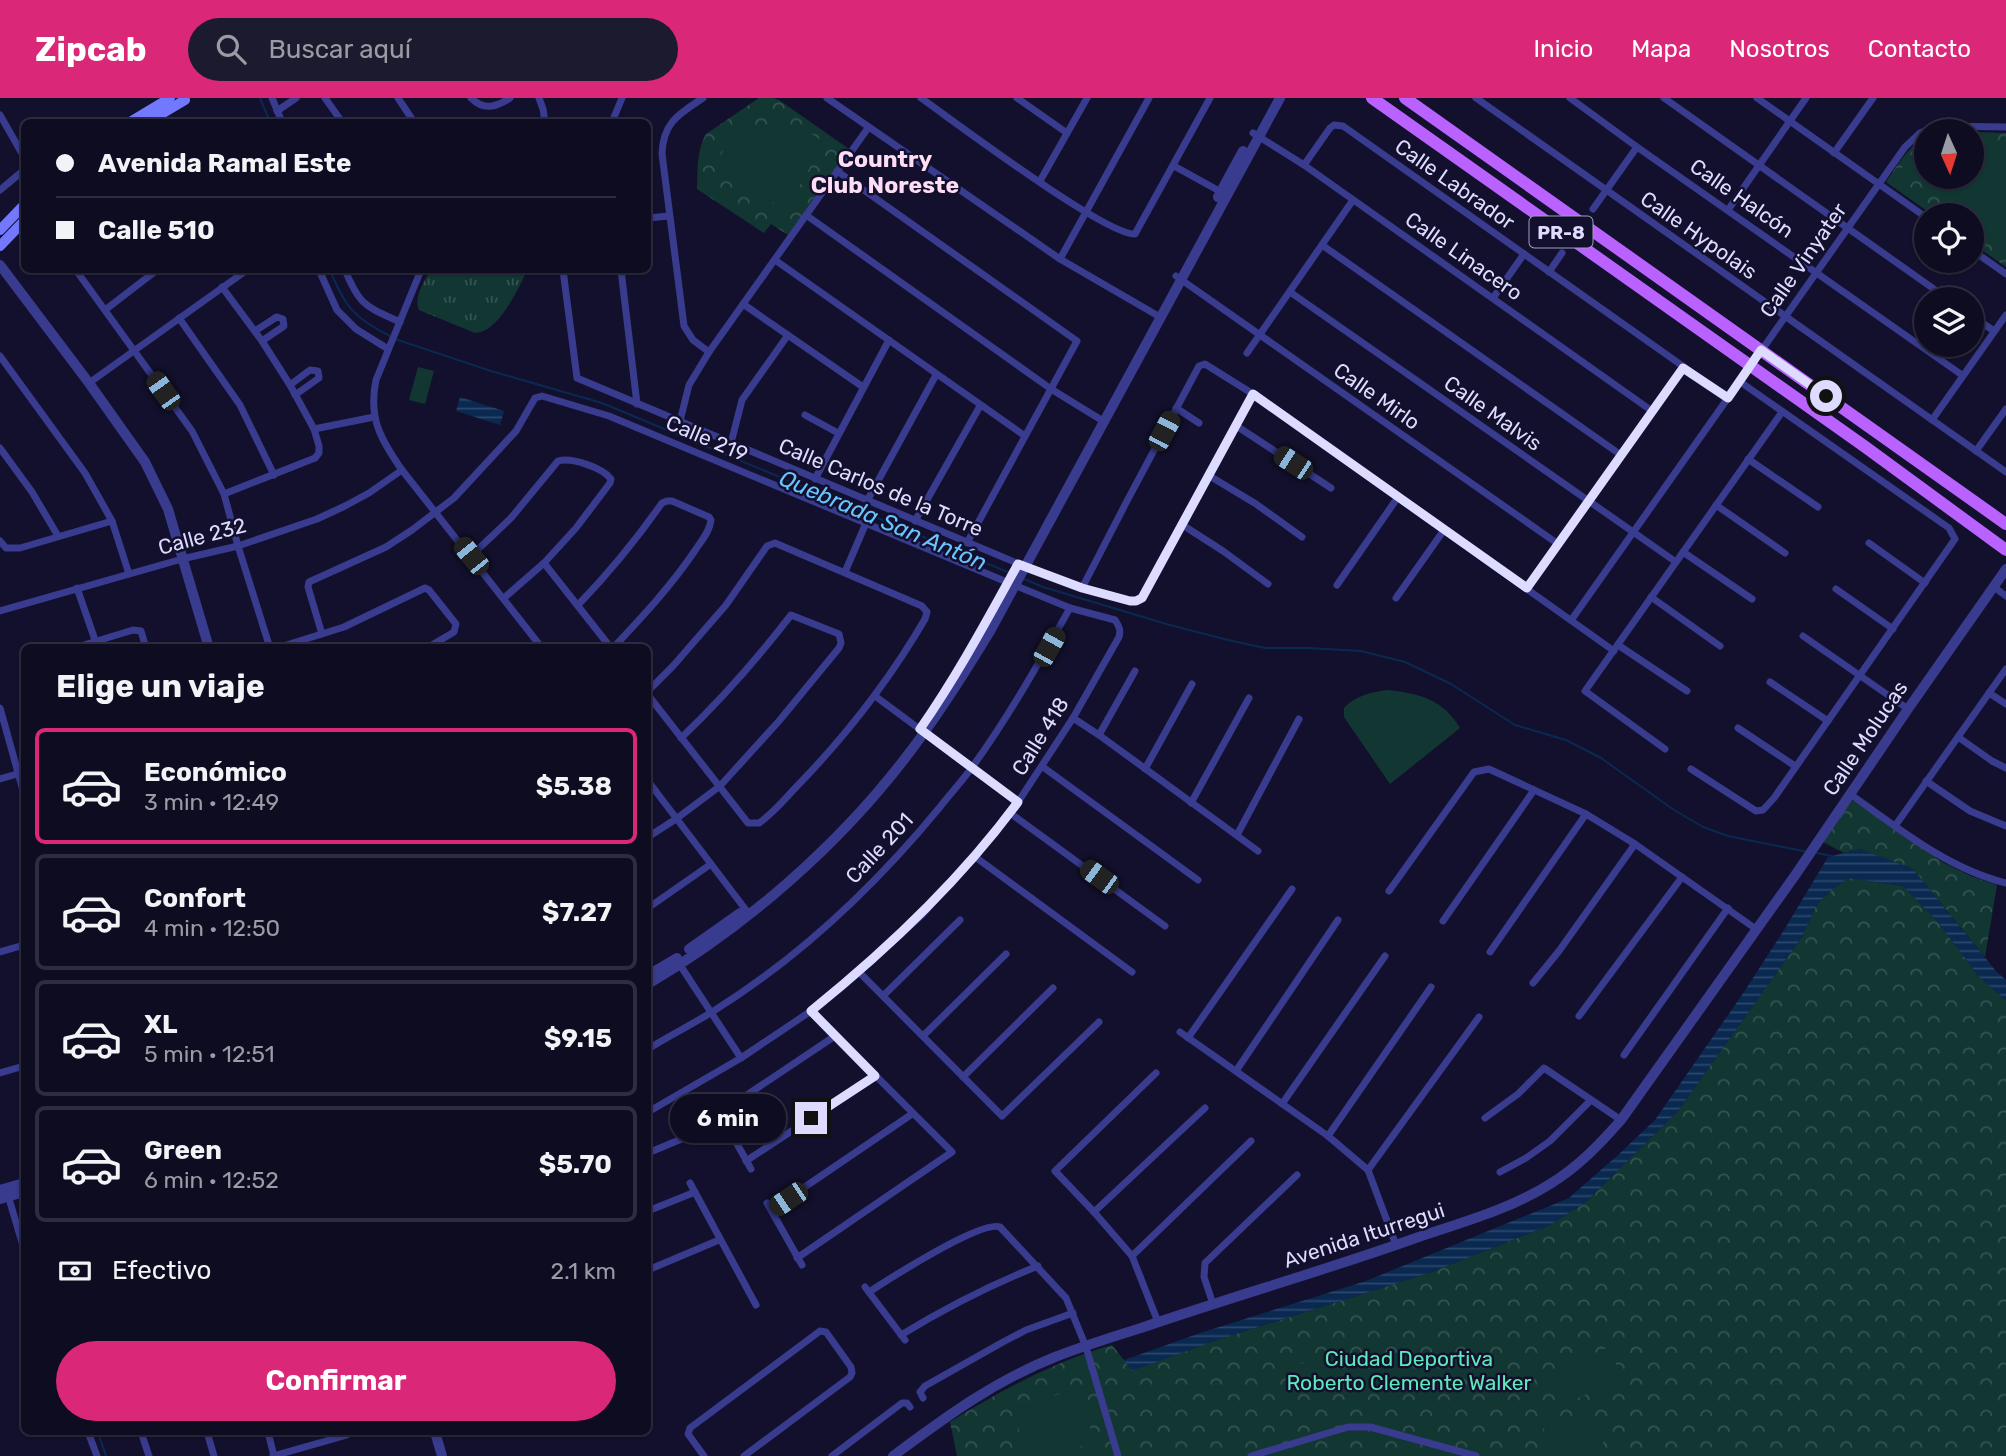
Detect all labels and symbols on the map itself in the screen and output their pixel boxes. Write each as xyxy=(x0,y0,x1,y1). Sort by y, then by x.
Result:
north arrow xyxy=(1914,119,1984,189)
street label: Calle Labrador xyxy=(1390,133,1520,235)
district label: Country Club Noreste xyxy=(811,145,959,199)
street label: Calle Halcón xyxy=(1685,153,1799,243)
street label: Calle Hypolais xyxy=(1636,186,1762,284)
street label: Calle Vinyater xyxy=(1754,198,1852,322)
street label: Calle Linacero xyxy=(1401,206,1527,306)
road number: PR-8 xyxy=(1530,216,1592,248)
street label: Calle Mirlo xyxy=(1329,357,1425,435)
car xyxy=(143,368,184,414)
street label: Calle Malvis xyxy=(1439,370,1547,456)
route start xyxy=(1810,380,1842,412)
car xyxy=(1145,408,1184,454)
street label: Calle 219 xyxy=(662,410,752,466)
street label: Calle Carlos de la Torre xyxy=(775,433,987,541)
car xyxy=(1270,443,1317,483)
water label: Quebrada San Antón xyxy=(775,464,991,576)
street label: Calle 232 xyxy=(155,512,249,560)
car xyxy=(450,533,493,579)
car xyxy=(1030,624,1069,670)
street label: Calle Molucas xyxy=(1817,676,1913,800)
street label: Calle 418 xyxy=(1006,692,1074,780)
street label: Calle 201 xyxy=(840,808,918,888)
car xyxy=(1076,856,1123,898)
callout: 6 min xyxy=(671,1094,786,1142)
route end xyxy=(795,1102,827,1134)
car xyxy=(765,1179,812,1219)
street label: Avenida Iturregui xyxy=(1280,1197,1448,1273)
park label: Ciudad Deportiva Roberto Clemente Walker xyxy=(1286,1346,1532,1395)

